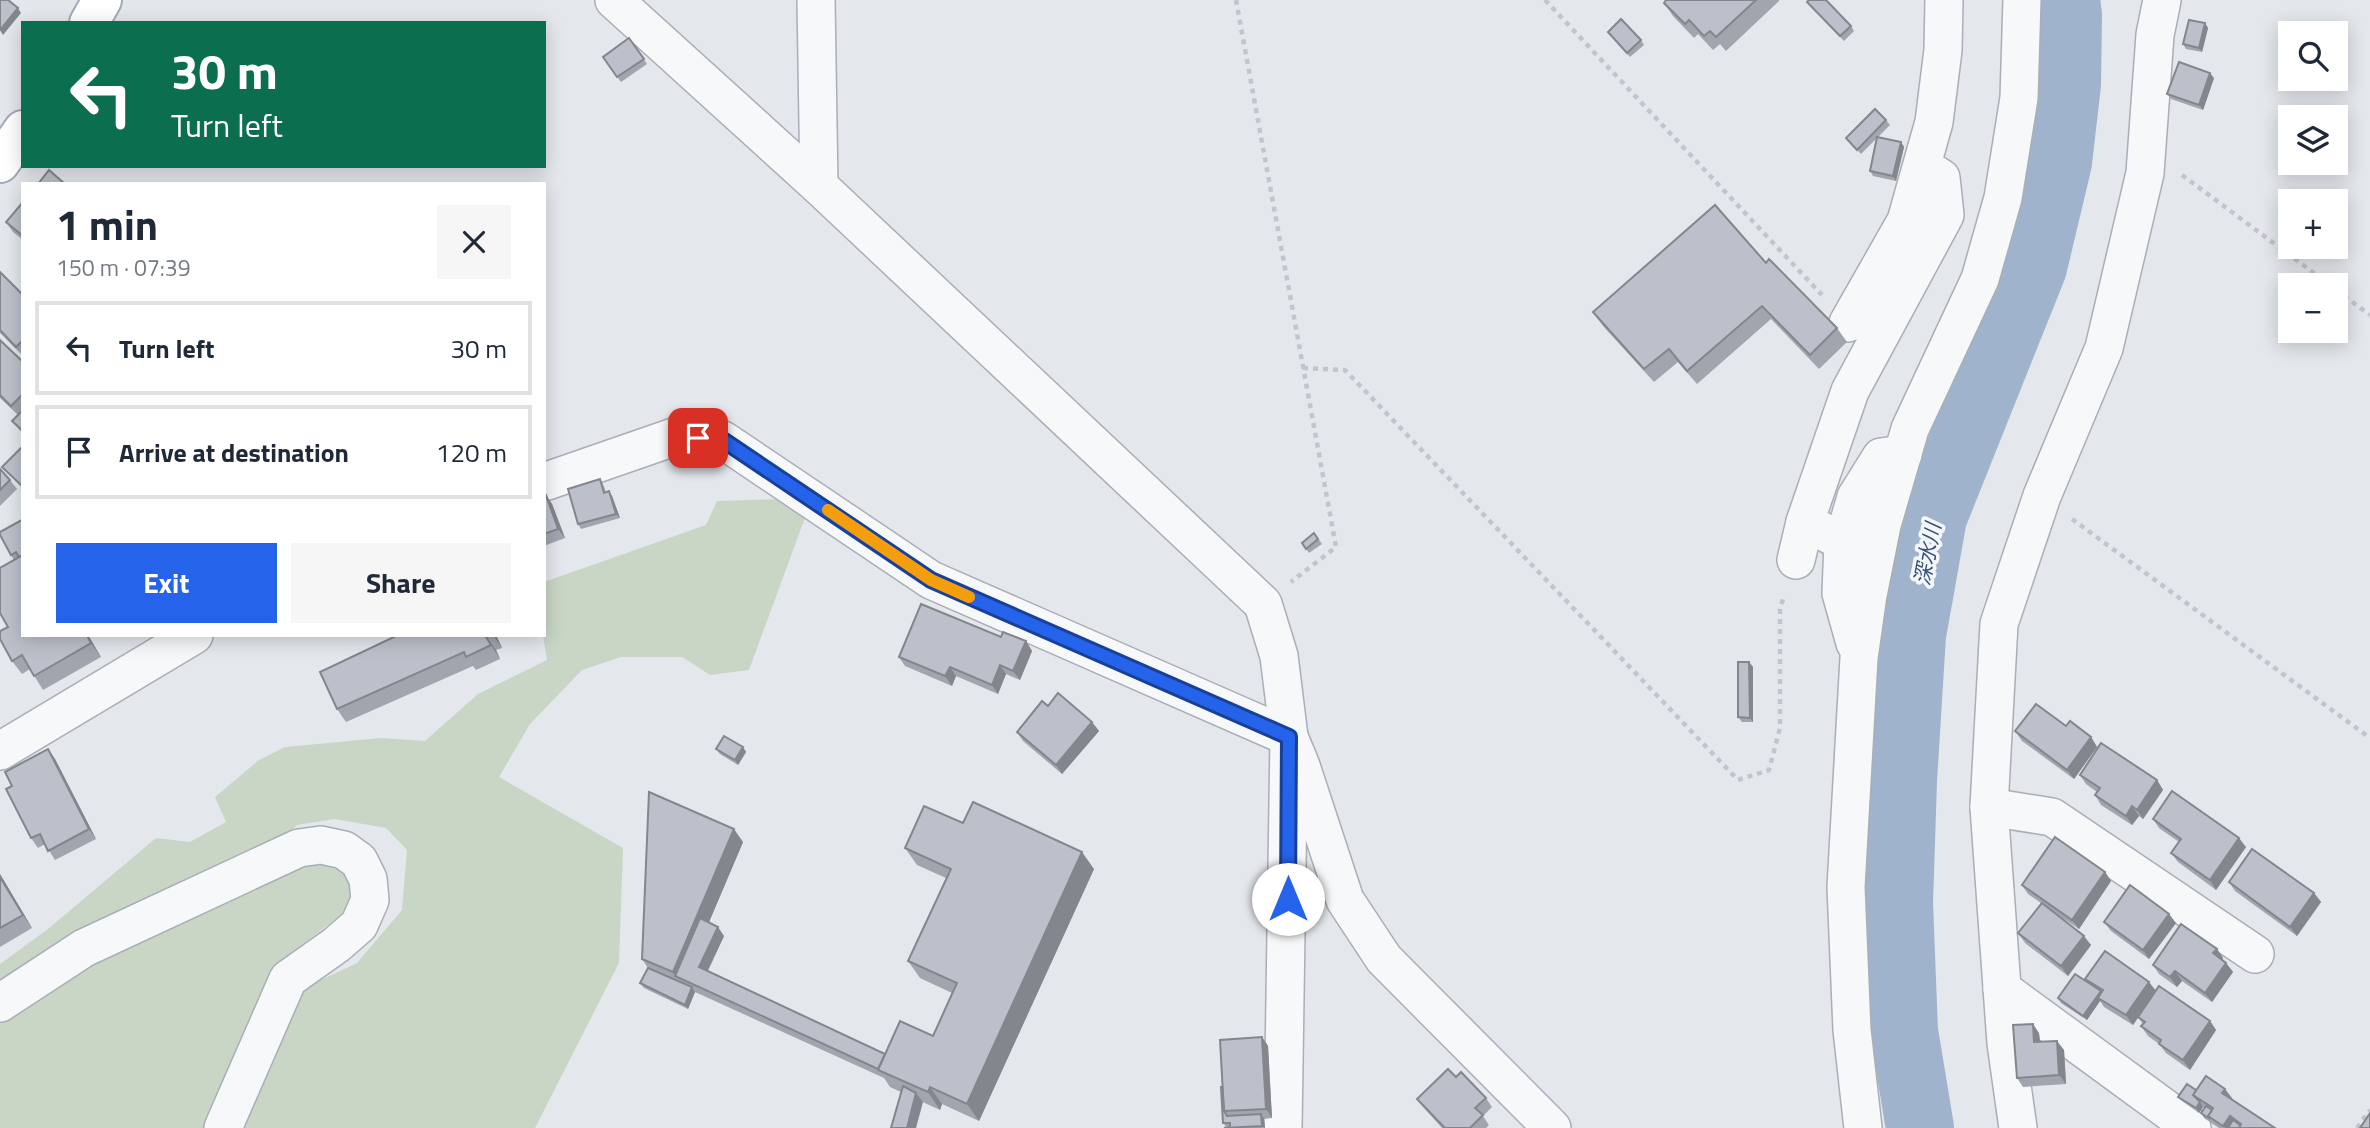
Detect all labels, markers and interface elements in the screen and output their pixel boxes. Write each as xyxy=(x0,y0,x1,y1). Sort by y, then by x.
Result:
map controls xyxy=(2278,21,2348,343)
button: search xyxy=(2278,21,2348,91)
text: 30 m xyxy=(171,33,278,108)
icon: left xyxy=(56,49,147,140)
text: Turn left xyxy=(171,101,283,149)
button: layers xyxy=(2278,105,2348,175)
button: + xyxy=(2278,189,2348,259)
text: 1 min xyxy=(56,192,158,256)
button: close xyxy=(437,205,511,279)
text: 150 m · 07:39 xyxy=(56,250,191,285)
button: − xyxy=(2278,273,2348,343)
icon: left xyxy=(60,329,98,367)
text: Turn left xyxy=(119,329,214,368)
text: 30 m xyxy=(450,329,507,368)
pin xyxy=(668,408,728,468)
icon: arrive xyxy=(679,419,717,457)
icon: arrive xyxy=(60,433,98,471)
text: Arrive at destination xyxy=(119,433,349,472)
text: 120 m xyxy=(436,433,507,472)
water label: 深水川 xyxy=(1905,518,1949,588)
button: Exit xyxy=(56,543,277,623)
button: Share xyxy=(291,543,511,623)
position arrow xyxy=(1251,862,1325,936)

